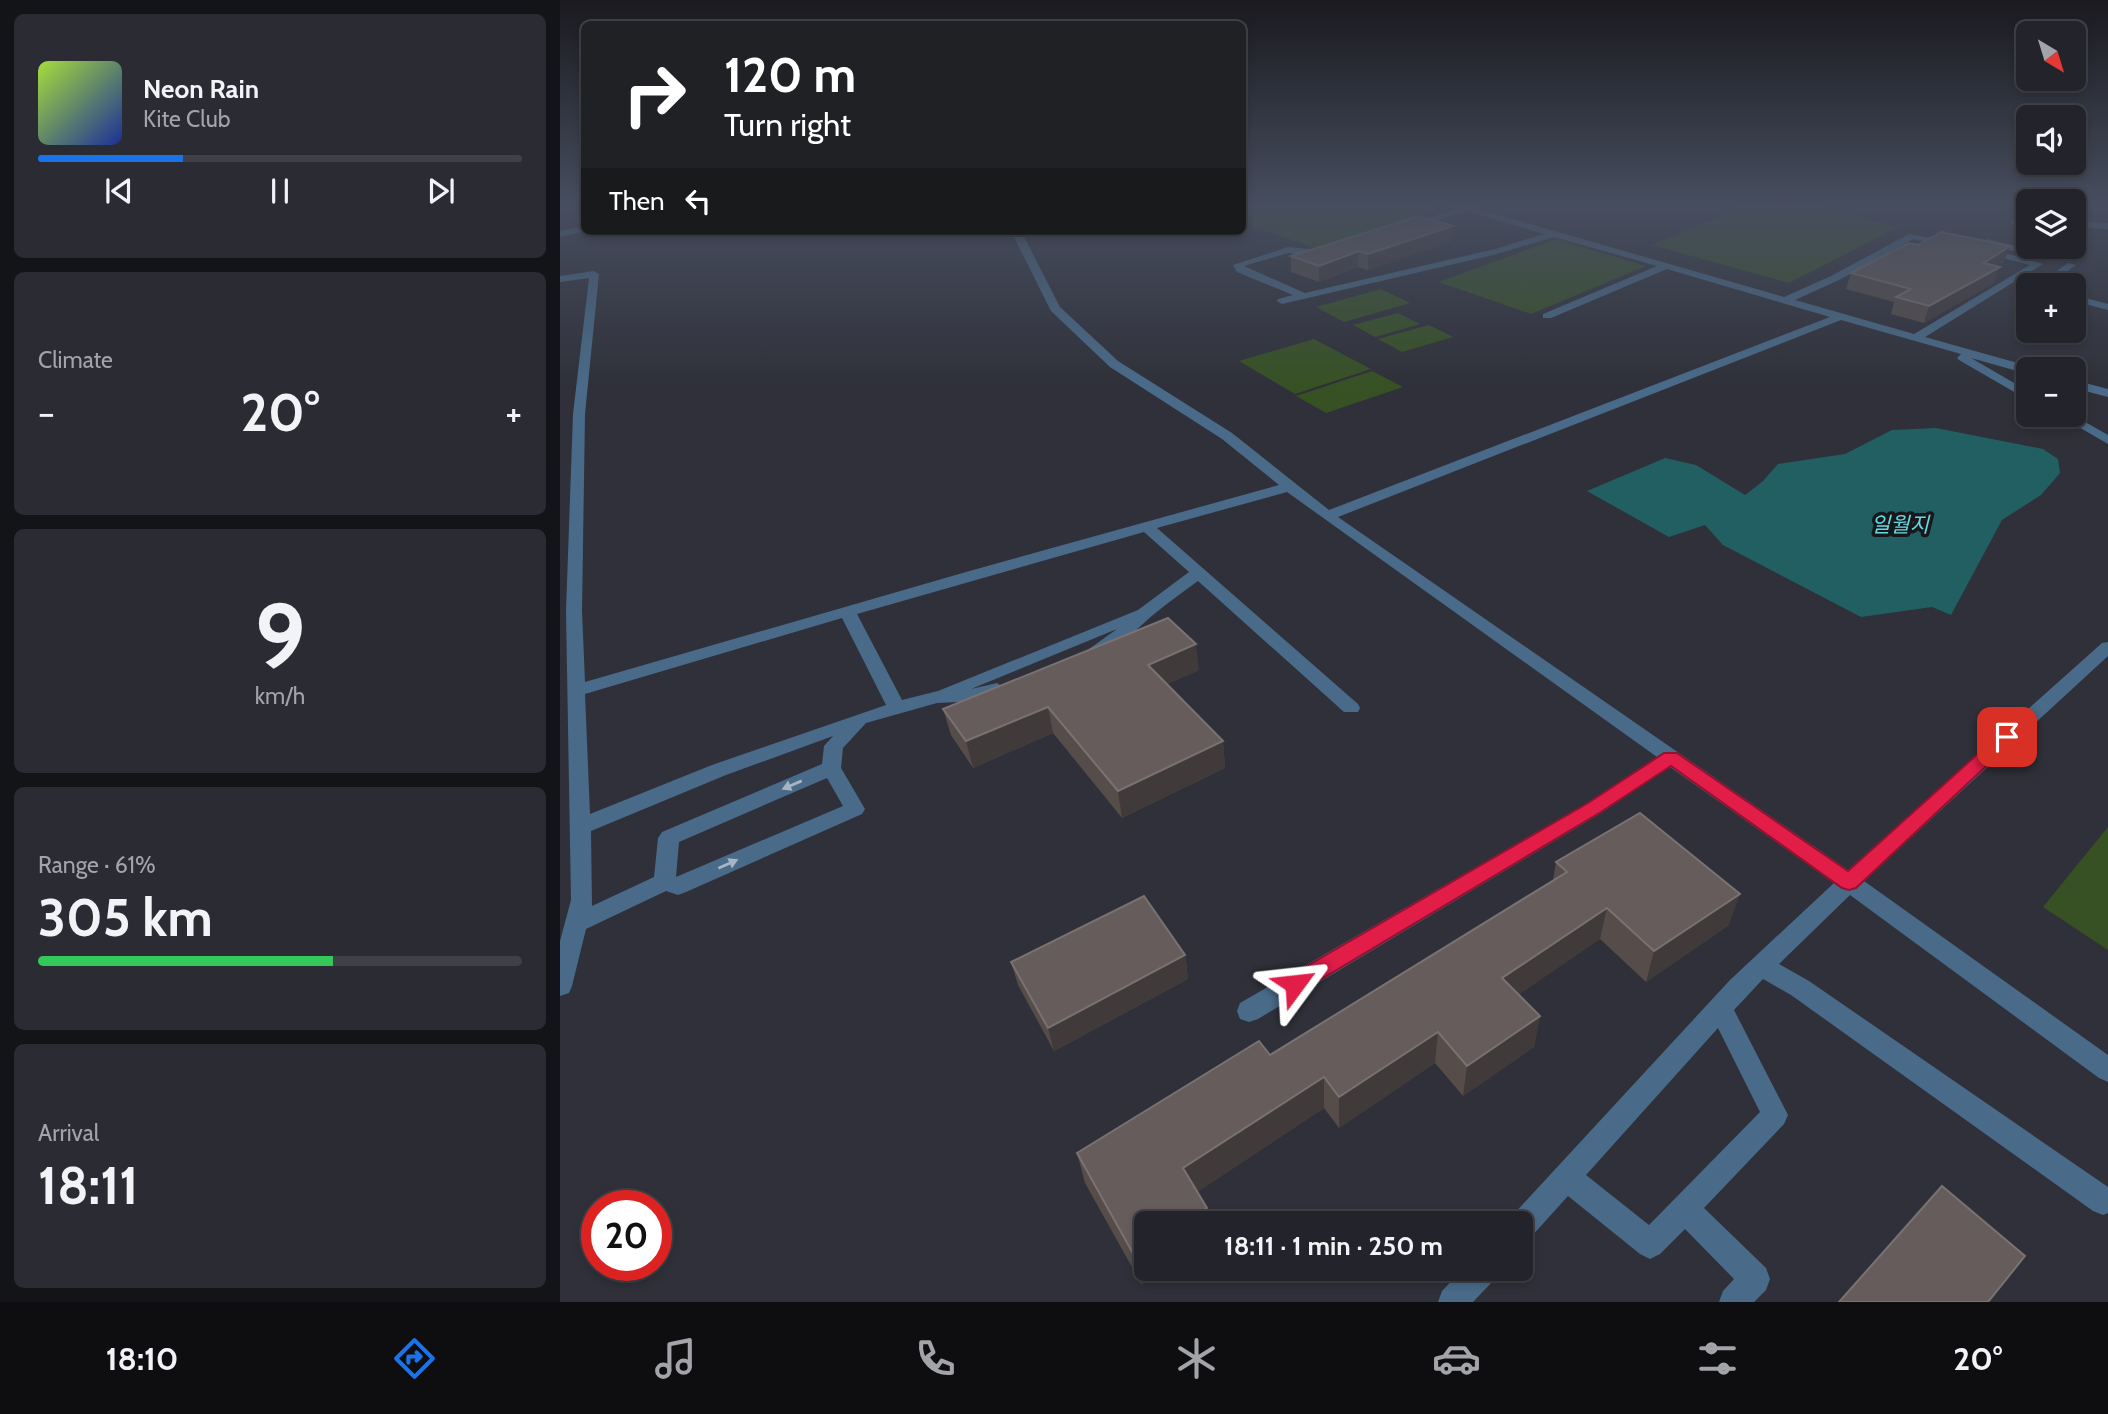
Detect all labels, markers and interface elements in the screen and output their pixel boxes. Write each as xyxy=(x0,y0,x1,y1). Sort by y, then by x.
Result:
north arrow xyxy=(2016,21,2086,91)
map controls xyxy=(2016,21,2086,427)
text: 120 m xyxy=(724,45,856,104)
icon: right xyxy=(609,49,700,140)
text: Neon Rain xyxy=(143,73,259,105)
text: Kite Club xyxy=(143,105,230,133)
text: Turn right xyxy=(724,105,851,144)
button: sound xyxy=(2016,105,2086,175)
icon: previous xyxy=(100,172,138,210)
icon: pause xyxy=(261,172,299,210)
icon: next xyxy=(422,172,460,210)
icon: left xyxy=(679,182,717,220)
text: Then xyxy=(609,185,665,217)
button: layers xyxy=(2016,189,2086,259)
button: + xyxy=(2016,273,2086,343)
text: Climate xyxy=(38,346,113,374)
button: − xyxy=(2016,357,2086,427)
text: 20° xyxy=(240,381,320,444)
text: − xyxy=(38,389,55,436)
text: + xyxy=(505,389,522,436)
water label: 일월지 xyxy=(1871,512,1931,537)
text: 9 xyxy=(254,581,306,692)
text: km/h xyxy=(255,682,305,710)
pin xyxy=(1977,707,2037,767)
icon: arrive xyxy=(1988,718,2026,756)
one-way arrow xyxy=(782,779,802,791)
text: Range · 61% xyxy=(38,851,156,879)
one-way arrow xyxy=(718,858,738,870)
text: 305 km xyxy=(38,886,213,949)
position arrow xyxy=(1258,947,1332,1021)
text: Arrival xyxy=(38,1119,99,1147)
text: 18:11 xyxy=(38,1154,139,1217)
speed limit sign: 20 xyxy=(581,1190,672,1281)
text: 18:11 · 1 min · 250 m xyxy=(1224,1230,1443,1262)
icon: directions xyxy=(390,1334,439,1383)
icon: music xyxy=(651,1334,700,1383)
icon: phone xyxy=(911,1334,960,1383)
icon: climate xyxy=(1172,1334,1221,1383)
icon: car xyxy=(1432,1334,1481,1383)
icon: filters xyxy=(1693,1334,1742,1383)
text: 18:10 xyxy=(106,1339,178,1378)
text: 20° xyxy=(1953,1339,2002,1378)

